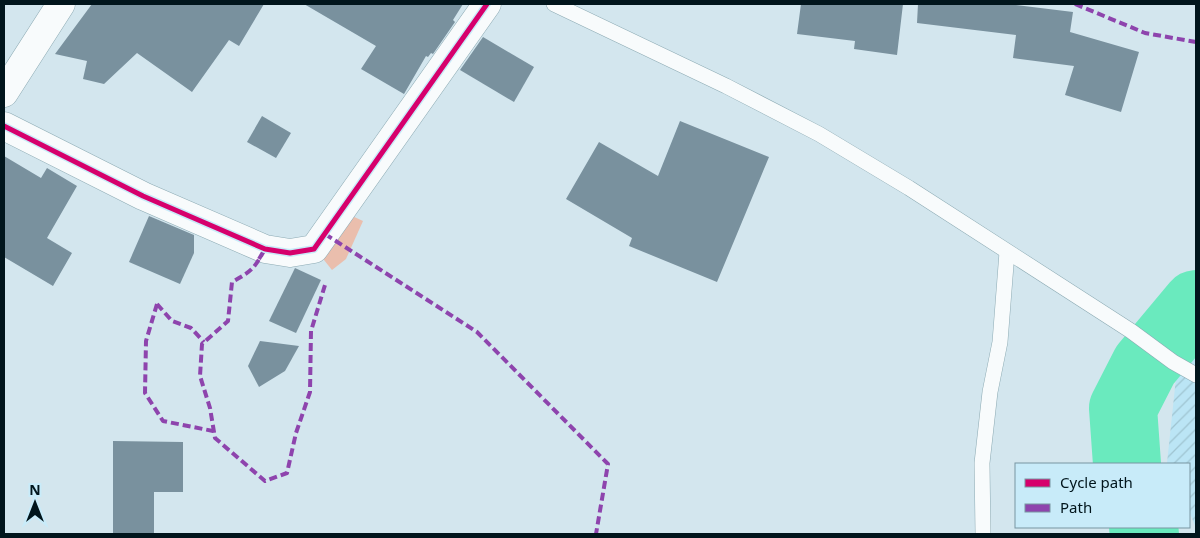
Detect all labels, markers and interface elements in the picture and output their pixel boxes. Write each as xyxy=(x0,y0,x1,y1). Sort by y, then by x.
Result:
legend xyxy=(1015,463,1190,528)
text: Cycle path xyxy=(1060,472,1133,492)
north arrow xyxy=(10,478,60,528)
text: N xyxy=(29,480,41,499)
text: Path xyxy=(1060,497,1092,517)

